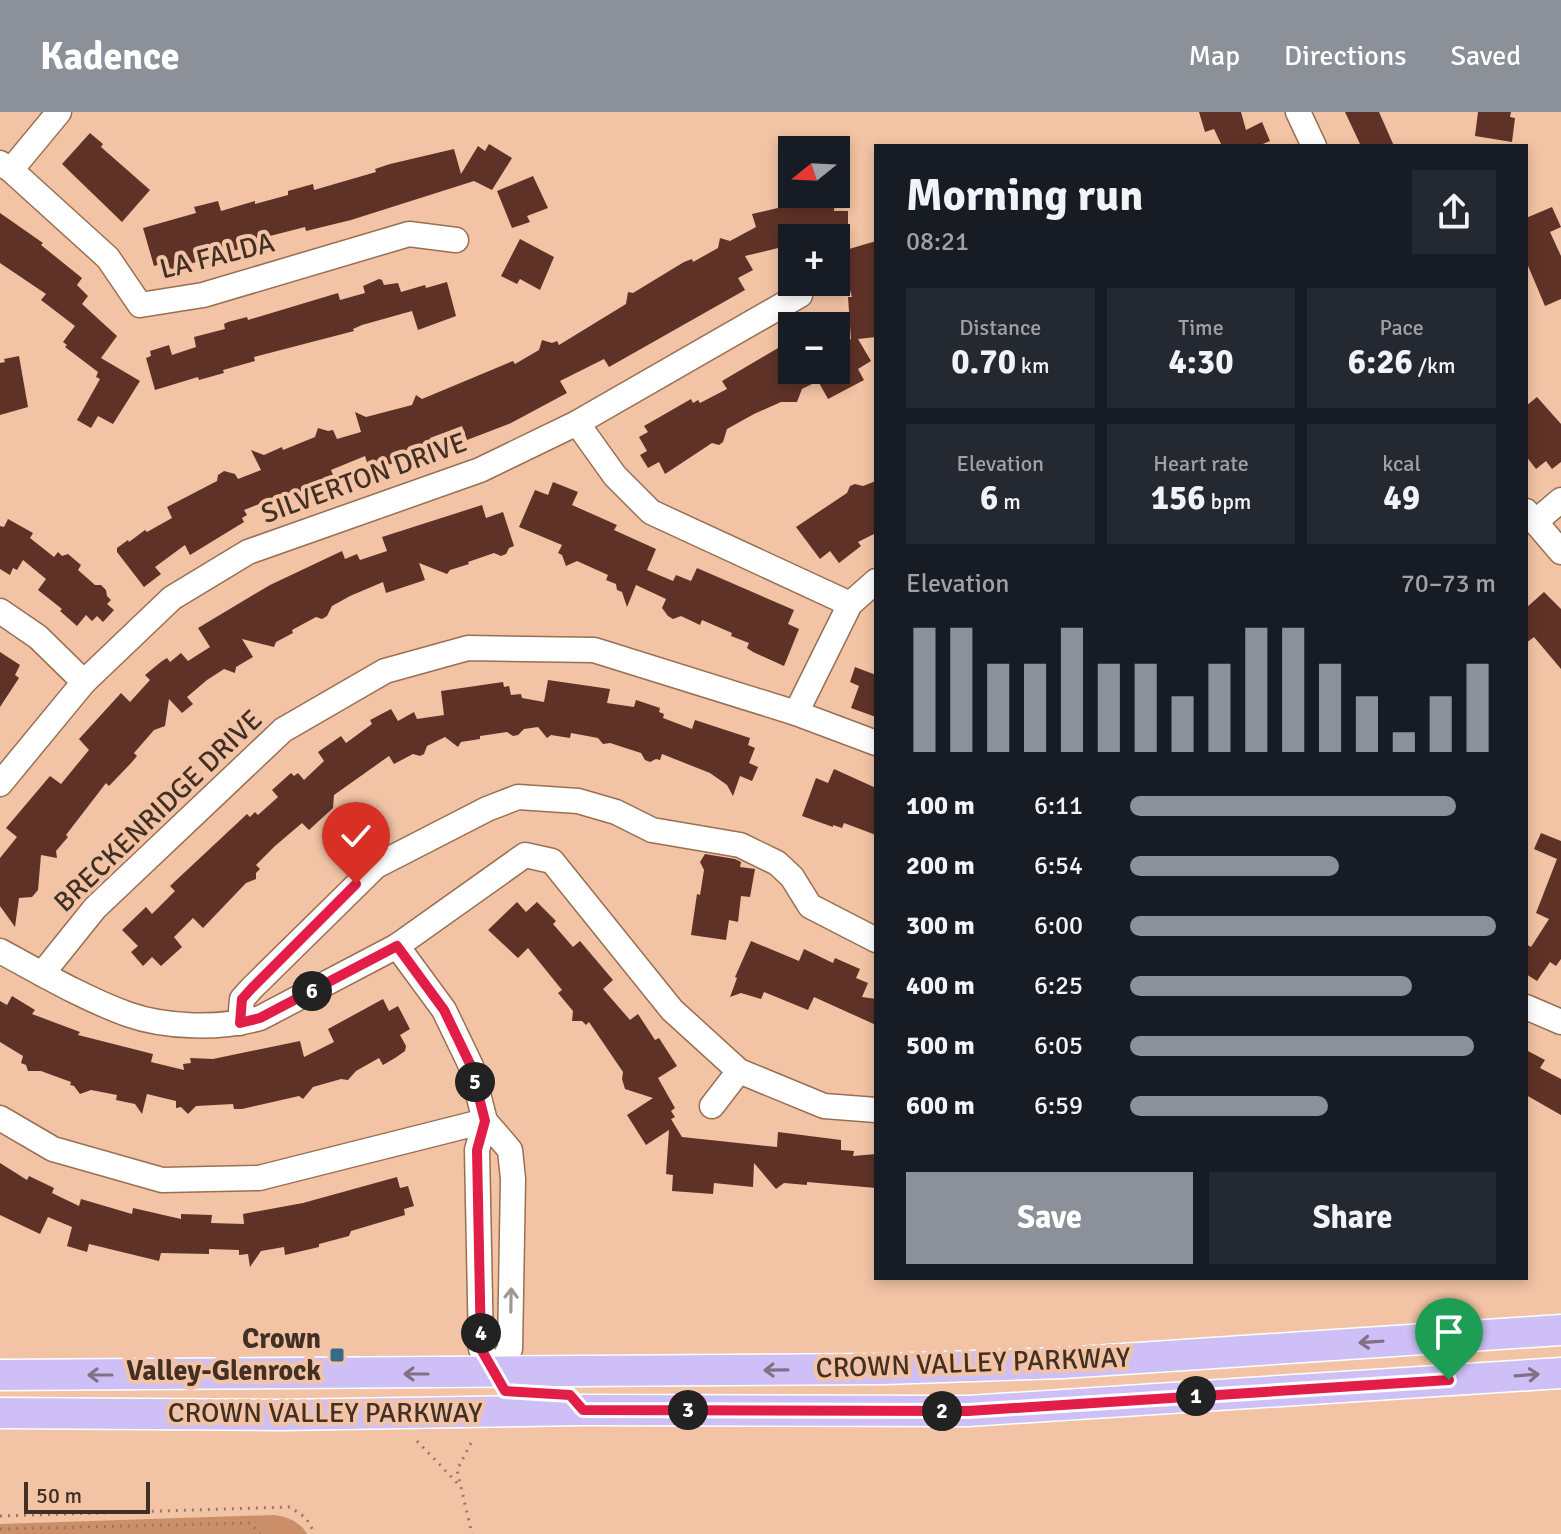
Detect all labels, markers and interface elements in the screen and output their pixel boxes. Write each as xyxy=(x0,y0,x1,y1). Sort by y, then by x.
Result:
text: Kadence xyxy=(40,33,180,80)
text: Map xyxy=(1188,39,1240,73)
text: Directions xyxy=(1284,39,1406,73)
text: Saved xyxy=(1450,39,1521,73)
north arrow xyxy=(778,136,850,208)
map controls xyxy=(778,136,850,384)
text: Morning run xyxy=(906,169,1143,223)
button: share xyxy=(1412,170,1496,254)
button: + xyxy=(778,224,850,296)
street label: LA FALDA xyxy=(156,225,278,287)
text: 08:21 xyxy=(906,226,969,258)
button: − xyxy=(778,312,850,384)
text: Distance xyxy=(959,314,1041,341)
text: Time xyxy=(1178,314,1224,341)
text: Pace xyxy=(1380,314,1424,341)
text: 0.70 xyxy=(951,341,1016,383)
text: 4:30 xyxy=(1168,341,1234,383)
text: 6:26 xyxy=(1348,341,1413,383)
text: km xyxy=(1016,352,1049,379)
text: /km xyxy=(1413,352,1456,379)
street label: SILVERTON DRIVE xyxy=(257,425,471,531)
text: Elevation xyxy=(957,450,1044,477)
text: Heart rate xyxy=(1153,450,1249,477)
text: kcal xyxy=(1382,450,1421,477)
text: 6 xyxy=(980,477,998,519)
text: 156 xyxy=(1151,477,1206,519)
text: 49 xyxy=(1383,477,1420,519)
text: m xyxy=(998,488,1021,515)
text: bpm xyxy=(1206,488,1251,515)
text: Elevation xyxy=(906,568,1010,600)
text: 70–73 m xyxy=(1401,568,1496,600)
street label: BRECKENRIDGE DRIVE xyxy=(47,703,269,919)
text: 100 m xyxy=(906,790,975,822)
text: 6:11 xyxy=(1034,790,1083,822)
pin xyxy=(322,802,390,884)
icon: check xyxy=(334,814,378,858)
text: 200 m xyxy=(906,850,975,882)
text: 6:54 xyxy=(1034,850,1083,882)
text: 300 m xyxy=(906,910,975,942)
text: 6:00 xyxy=(1034,910,1083,942)
text: 400 m xyxy=(906,970,975,1002)
text: 6:25 xyxy=(1034,970,1083,1002)
pin: 6 xyxy=(292,971,332,1011)
text: 6 xyxy=(306,977,318,1004)
text: 500 m xyxy=(906,1030,975,1062)
text: 6:05 xyxy=(1034,1030,1083,1062)
pin: 5 xyxy=(455,1062,495,1102)
text: 5 xyxy=(469,1068,481,1095)
text: 600 m xyxy=(906,1090,975,1122)
text: 6:59 xyxy=(1034,1090,1083,1122)
button: Save xyxy=(906,1172,1193,1264)
button: Share xyxy=(1209,1172,1496,1264)
one-way arrow xyxy=(503,1287,518,1314)
pin xyxy=(1415,1298,1483,1380)
icon: arrive xyxy=(1427,1310,1471,1354)
pin: 4 xyxy=(461,1313,501,1353)
text: 4 xyxy=(475,1319,487,1346)
place label: Crown Valley-Glenrock xyxy=(126,1322,321,1388)
one-way arrow xyxy=(1358,1335,1385,1350)
street label: CROWN VALLEY PARKWAY xyxy=(815,1341,1131,1385)
marker: Crown Valley-Glenrock xyxy=(328,1346,346,1364)
one-way arrow xyxy=(763,1362,790,1378)
one-way arrow xyxy=(403,1366,430,1382)
one-way arrow xyxy=(1513,1367,1540,1382)
one-way arrow xyxy=(87,1368,114,1383)
pin: 1 xyxy=(1176,1376,1216,1416)
text: 1 xyxy=(1190,1382,1202,1409)
pin: 3 xyxy=(668,1390,708,1430)
pin: 2 xyxy=(922,1391,962,1431)
street label: CROWN VALLEY PARKWAY xyxy=(168,1396,482,1430)
text: 3 xyxy=(682,1396,694,1423)
text: 2 xyxy=(936,1397,948,1424)
scale bar xyxy=(24,1478,150,1514)
text: 50 m xyxy=(36,1482,82,1509)

